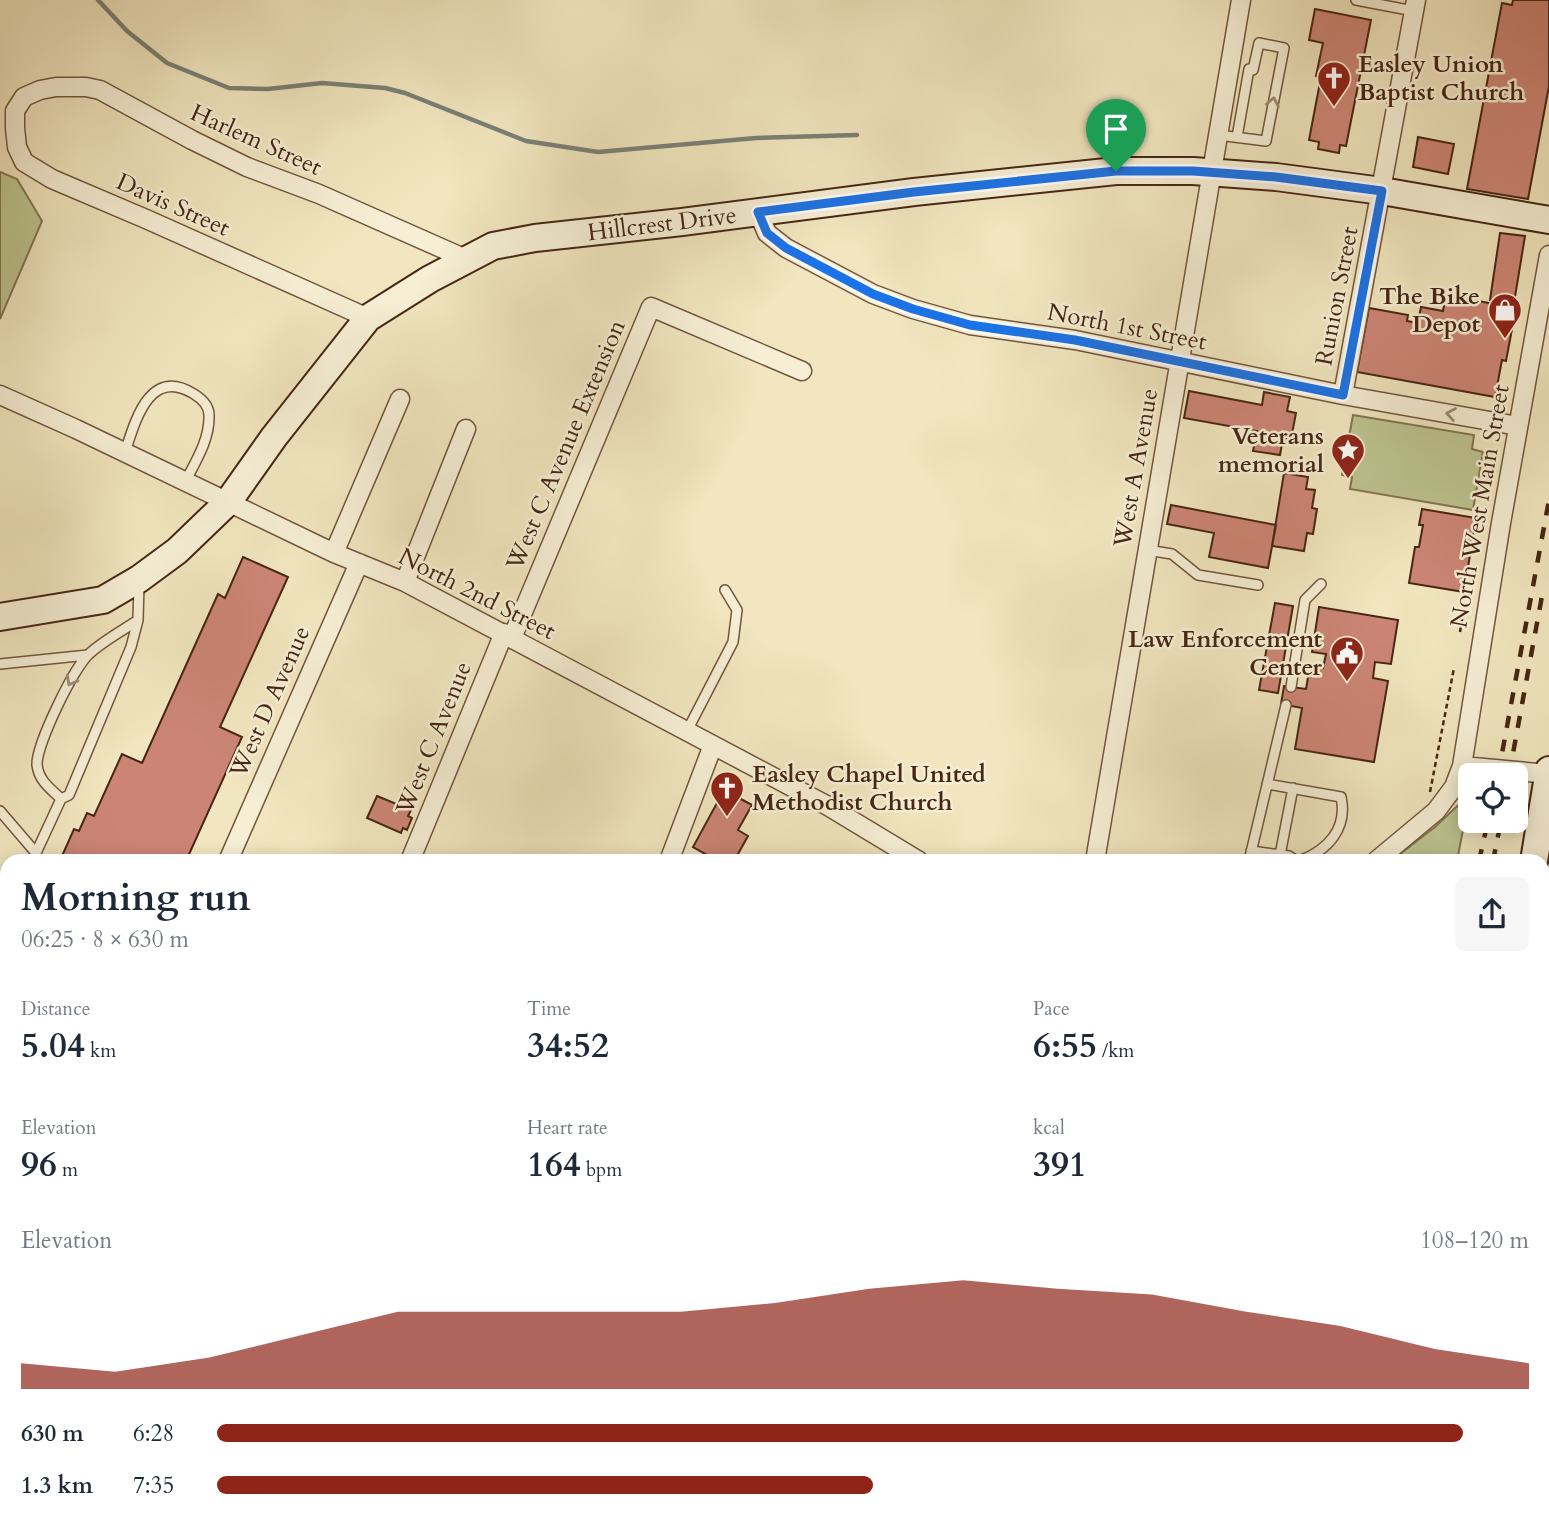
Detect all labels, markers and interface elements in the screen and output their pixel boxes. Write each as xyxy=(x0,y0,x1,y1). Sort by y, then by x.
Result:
place label: Easley Union Baptist Church xyxy=(1358,48,1524,109)
church icon: Easley Union Baptist Church xyxy=(1315,59,1353,108)
street label: Harlem Street xyxy=(185,96,327,184)
one-way arrow xyxy=(1265,96,1280,108)
pin xyxy=(1086,99,1146,171)
icon: arrive xyxy=(1097,110,1135,148)
street label: Davis Street xyxy=(111,165,235,245)
street label: Hillcrest Drive xyxy=(586,198,738,250)
street label: Runion Street xyxy=(1307,223,1367,368)
place label: The Bike Depot xyxy=(1379,280,1481,341)
shop icon: The Bike Depot xyxy=(1486,291,1524,340)
street label: North 1st Street xyxy=(1045,295,1210,359)
street label: West C Avenue Extension xyxy=(498,315,634,576)
street label: North West Main Street xyxy=(1442,381,1518,630)
street label: West A Avenue xyxy=(1106,386,1166,551)
one-way arrow xyxy=(1445,407,1457,422)
place label: Veterans memorial xyxy=(1218,420,1324,481)
place icon: Veterans memorial xyxy=(1329,431,1367,480)
street label: North 2nd Street xyxy=(393,540,562,648)
street label: West D Avenue xyxy=(221,621,318,784)
place label: Law Enforcement Center xyxy=(1128,623,1323,684)
public building icon: Law Enforcement Center xyxy=(1328,634,1366,683)
street label: West C Avenue xyxy=(388,657,480,820)
one-way arrow xyxy=(66,674,79,687)
place label: Easley Chapel United Methodist Church xyxy=(752,758,986,819)
map controls xyxy=(1458,763,1528,833)
button: locate xyxy=(1458,763,1528,833)
church icon: Easley Chapel United Methodist Church xyxy=(708,769,746,818)
text: Morning run xyxy=(21,872,251,924)
button: share xyxy=(1455,877,1529,951)
text: 06:25 · 8 × 630 m xyxy=(21,924,189,955)
text: Distance xyxy=(21,996,90,1022)
text: Time xyxy=(527,996,571,1022)
text: Pace xyxy=(1033,996,1070,1022)
text: 5.04 xyxy=(21,1022,85,1070)
text: 34:52 xyxy=(527,1022,609,1070)
text: 6:55 xyxy=(1033,1022,1097,1070)
text: km xyxy=(85,1038,116,1064)
text: /km xyxy=(1097,1038,1134,1064)
text: Elevation xyxy=(21,1115,96,1141)
text: Heart rate xyxy=(527,1115,608,1141)
text: kcal xyxy=(1033,1115,1065,1141)
text: 96 xyxy=(21,1141,57,1189)
text: 164 xyxy=(527,1141,581,1189)
text: 391 xyxy=(1033,1141,1087,1189)
text: m xyxy=(57,1157,78,1183)
text: bpm xyxy=(581,1157,622,1183)
text: Elevation xyxy=(21,1225,112,1256)
text: 108–120 m xyxy=(1420,1225,1529,1256)
text: 630 m xyxy=(21,1418,84,1449)
text: 6:28 xyxy=(133,1418,174,1449)
text: 1.3 km xyxy=(21,1470,93,1501)
text: 7:35 xyxy=(133,1470,174,1501)

